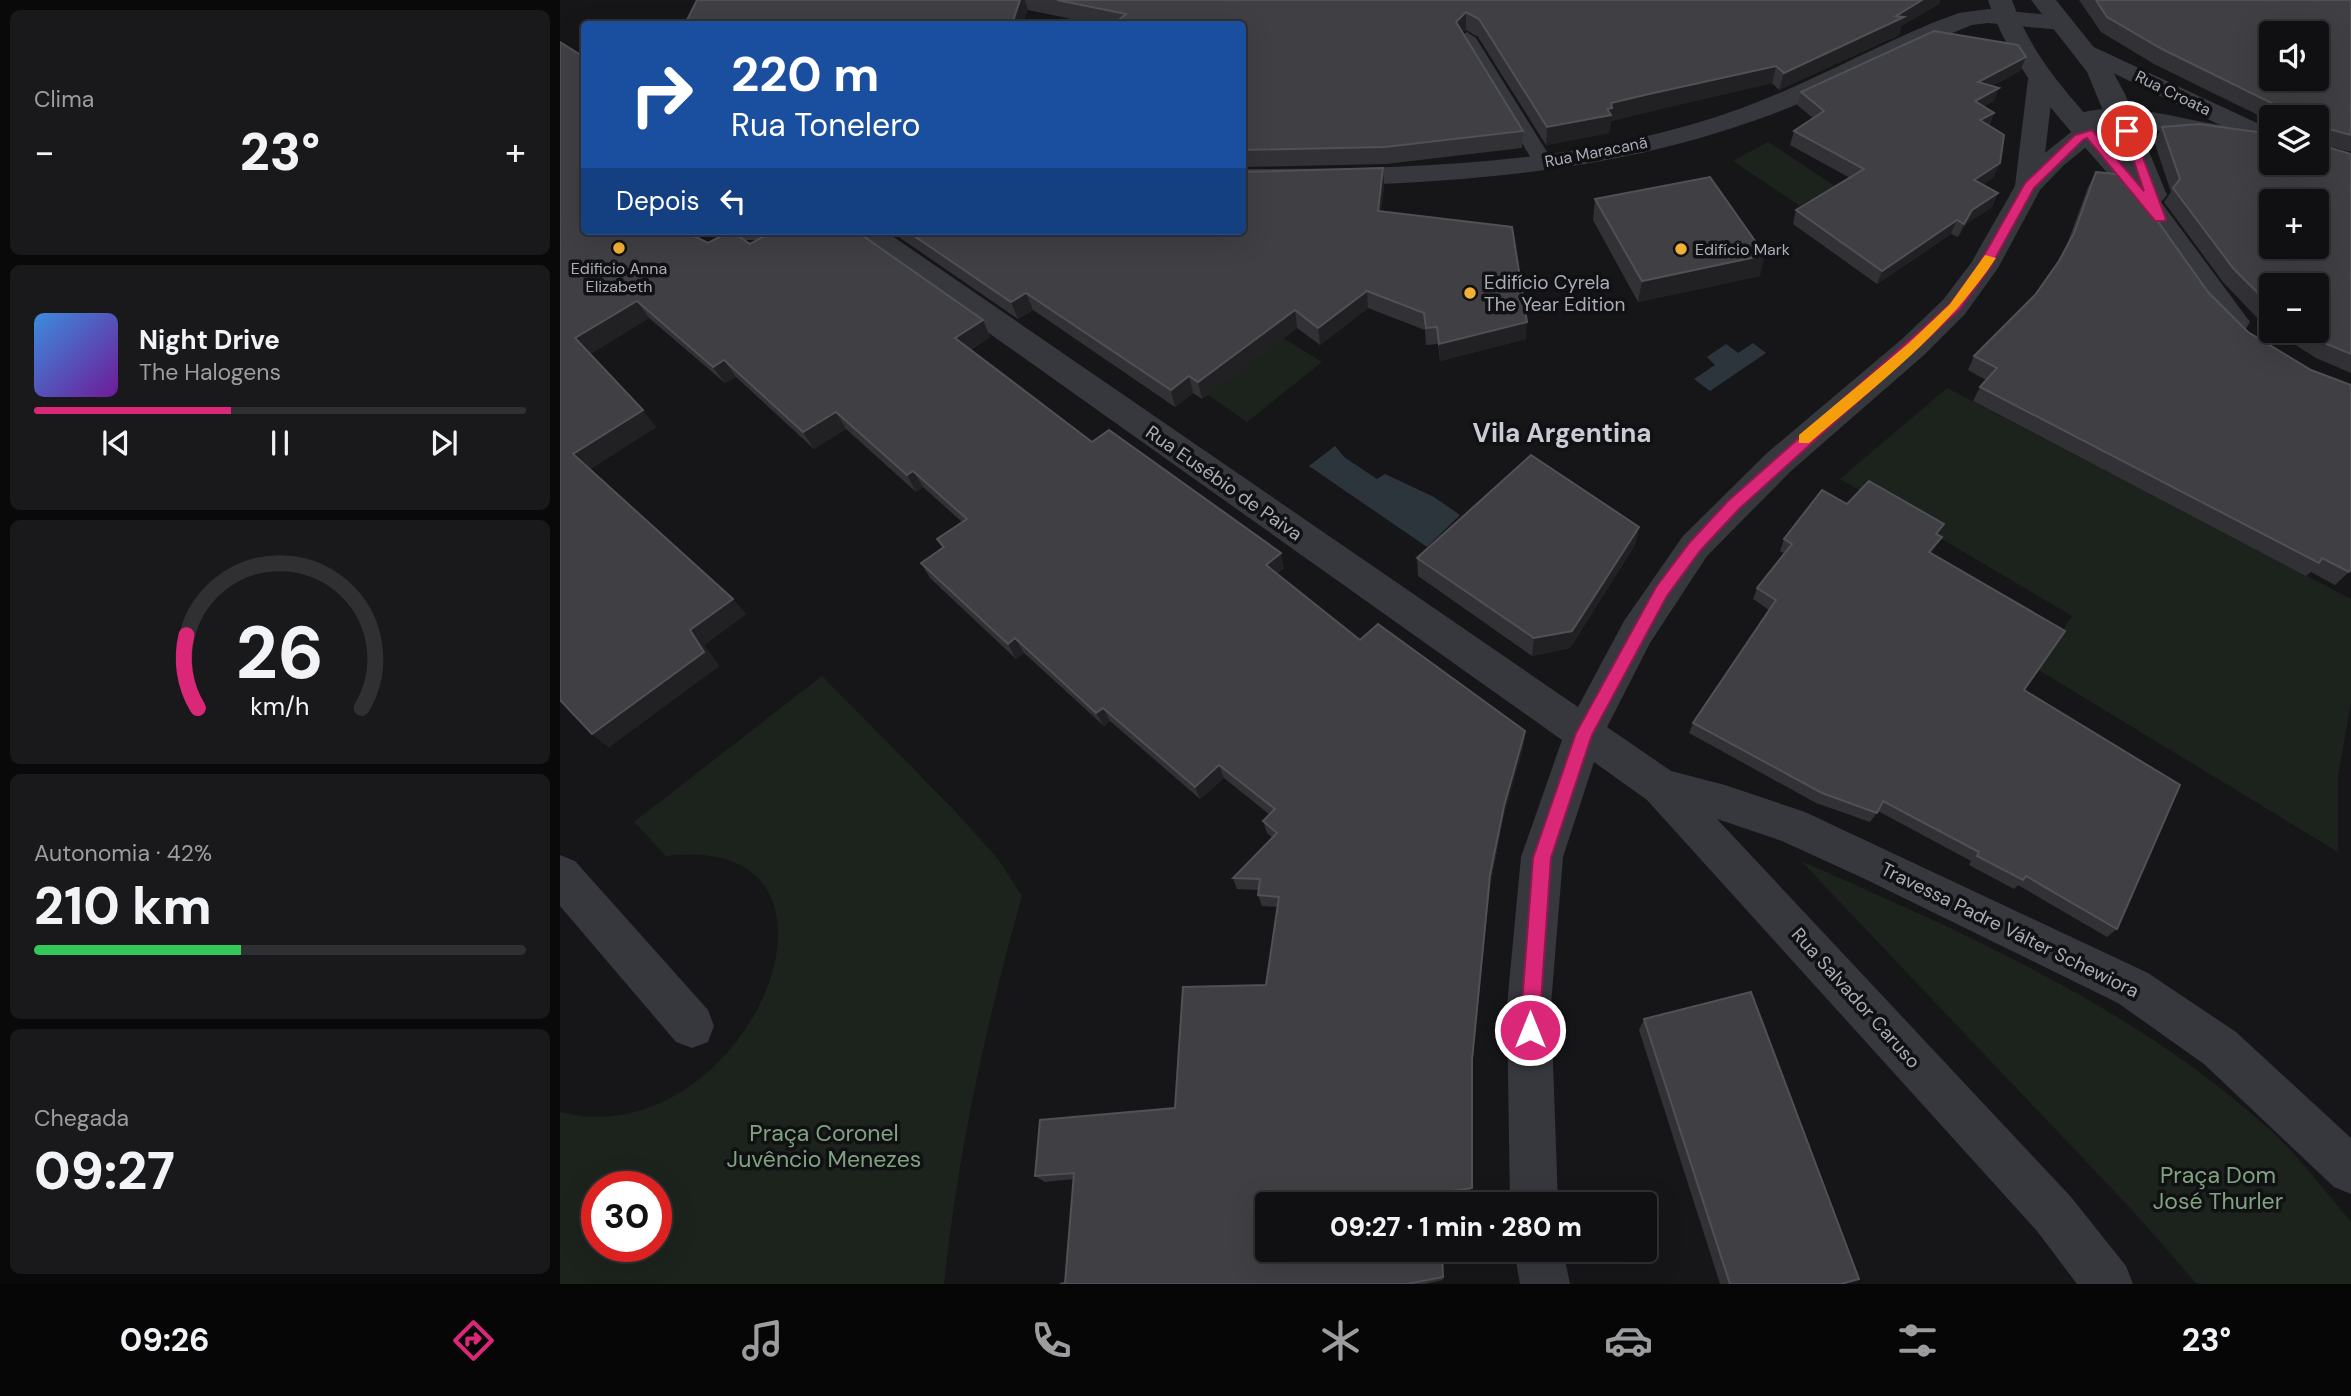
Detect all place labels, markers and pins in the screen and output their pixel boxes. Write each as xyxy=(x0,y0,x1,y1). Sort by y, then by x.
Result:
pin xyxy=(2097,101,2157,161)
place label: Edifício Mark xyxy=(1695,239,1790,260)
marker: Edificio Anna Elizabeth xyxy=(611,240,627,256)
marker: Edifício Mark xyxy=(1673,241,1689,257)
place label: Edificio Anna Elizabeth xyxy=(571,258,667,297)
place label: Edifício Cyrela The Year Edition xyxy=(1484,270,1625,317)
marker: Edifício Cyrela The Year Edition xyxy=(1462,285,1478,301)

